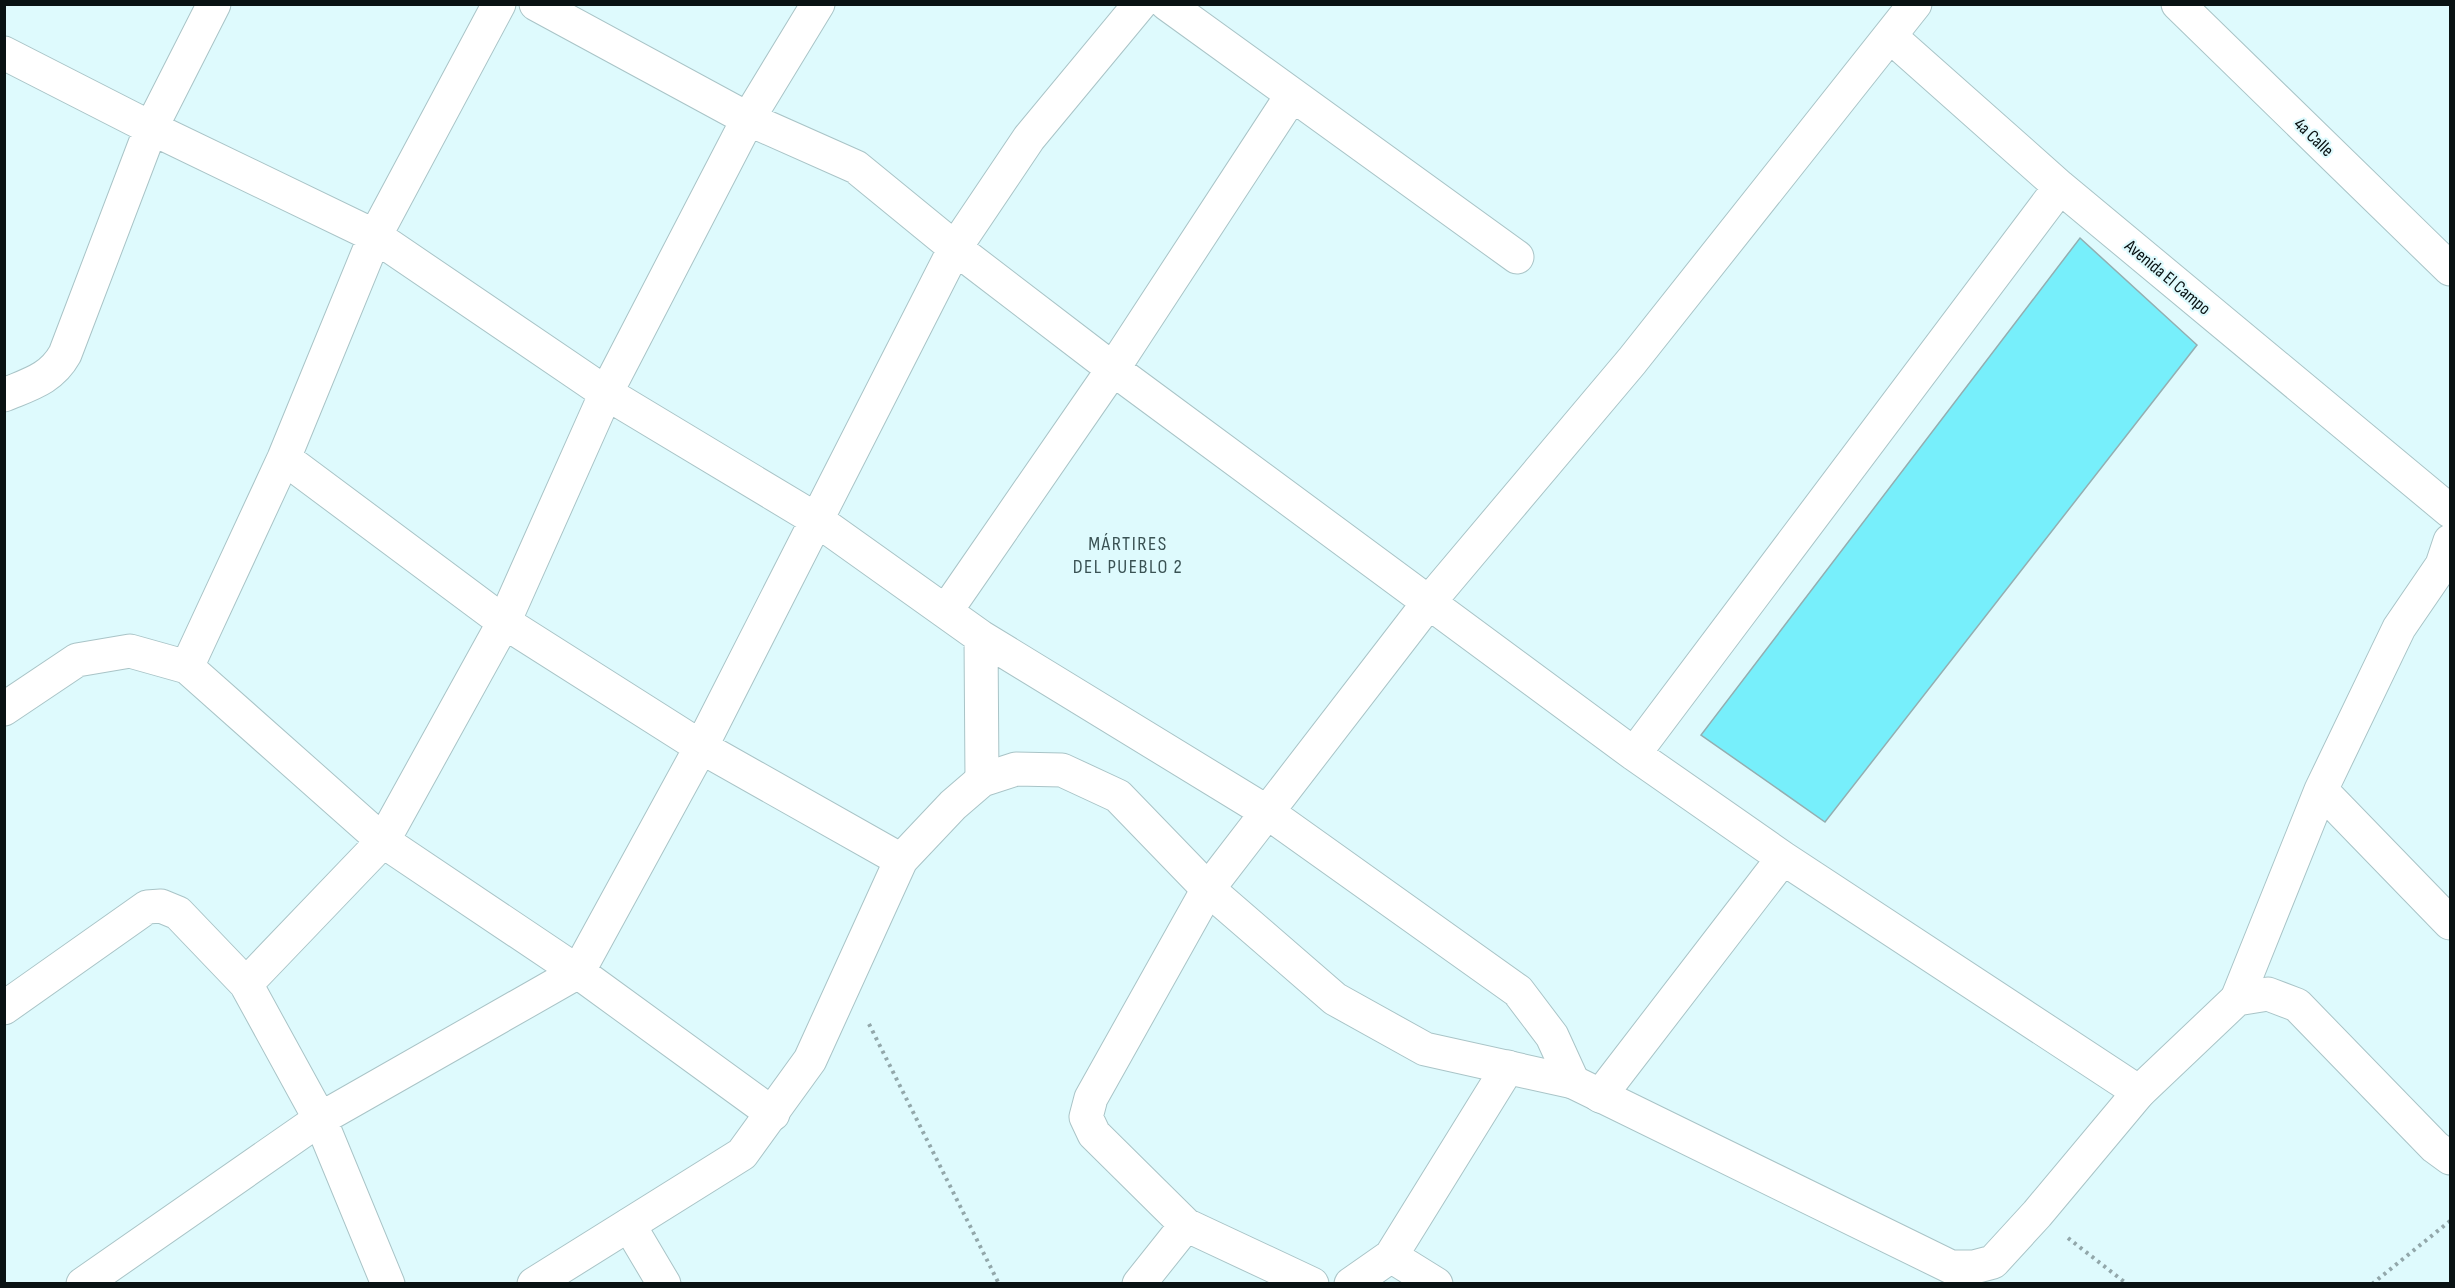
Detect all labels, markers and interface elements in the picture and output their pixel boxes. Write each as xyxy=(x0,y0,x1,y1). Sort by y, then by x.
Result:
street label: 4a Calle xyxy=(2290,114,2338,161)
street label: Avenida El Campo xyxy=(2120,235,2215,319)
district label: MÁRTIRES DEL PUEBLO 2 xyxy=(1073,532,1183,579)

